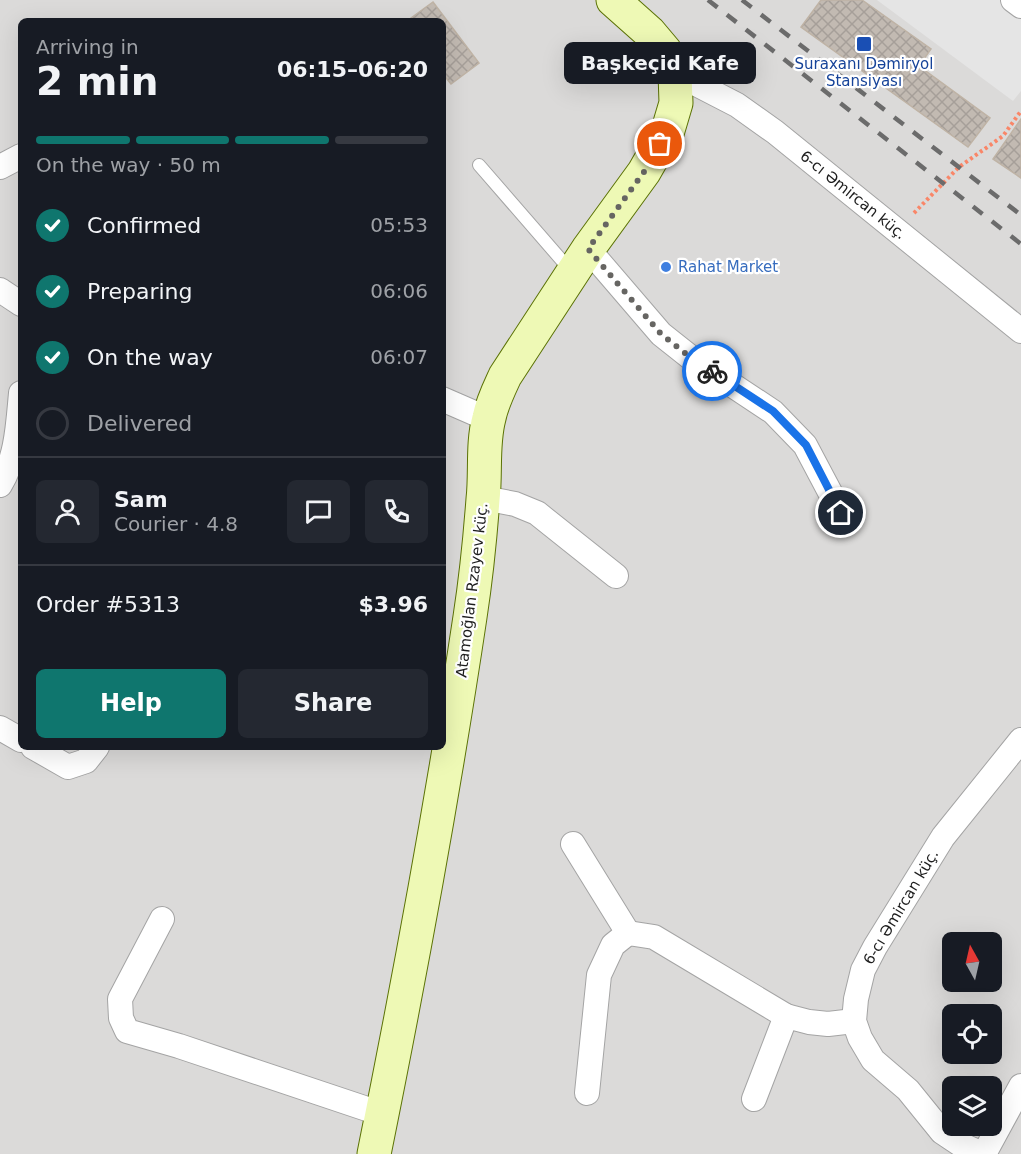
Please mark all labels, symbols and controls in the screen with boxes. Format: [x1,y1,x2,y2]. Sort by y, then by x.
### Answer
text: Arriving in [36,35,139,59]
marker: Suraxanı Dəmiryol Stansiyası [855,35,873,53]
callout: Başkeçid Kafe [564,42,756,84]
text: Başkeçid Kafe [581,51,739,75]
place label: Suraxanı Dəmiryol Stansiyası [795,55,933,90]
text: 06:15–06:20 [277,57,428,82]
text: 2 min [36,59,158,104]
pin [634,118,685,169]
icon: bag [643,127,676,160]
street label: 6-cı Əmircan küç. [796,147,910,243]
text: On the way · 50 m [36,153,221,177]
icon: check [36,209,69,242]
text: Confirmed [87,213,201,238]
text: 05:53 [370,213,428,237]
place label: Rahat Market [678,258,778,276]
marker: Rahat Market [659,260,673,274]
icon: check [36,275,69,308]
text: Preparing [87,279,193,304]
text: 06:06 [370,279,428,303]
icon: check [36,341,69,374]
courier [682,341,742,401]
text: On the way [87,345,213,370]
text: 06:07 [370,345,428,369]
icon: bike [696,355,729,388]
text: Delivered [87,411,192,436]
button: person [36,480,99,543]
button: chat [287,480,350,543]
button: phone [365,480,428,543]
text: Sam [114,487,168,512]
pin [815,487,866,538]
icon: home [824,496,857,529]
street label: Atamoğlan Rzayev küç. [452,502,492,678]
text: Courier · 4.8 [114,512,238,536]
text: Order #5313 [36,592,180,617]
text: $3.96 [358,592,428,617]
button: Help [36,669,226,738]
button: Share [238,669,428,738]
street label: 6-cı Əmircan küç. [860,846,942,968]
north arrow [942,932,1002,992]
map controls [942,932,1002,1136]
button: locate [942,1004,1002,1064]
button: layers [942,1076,1002,1136]

